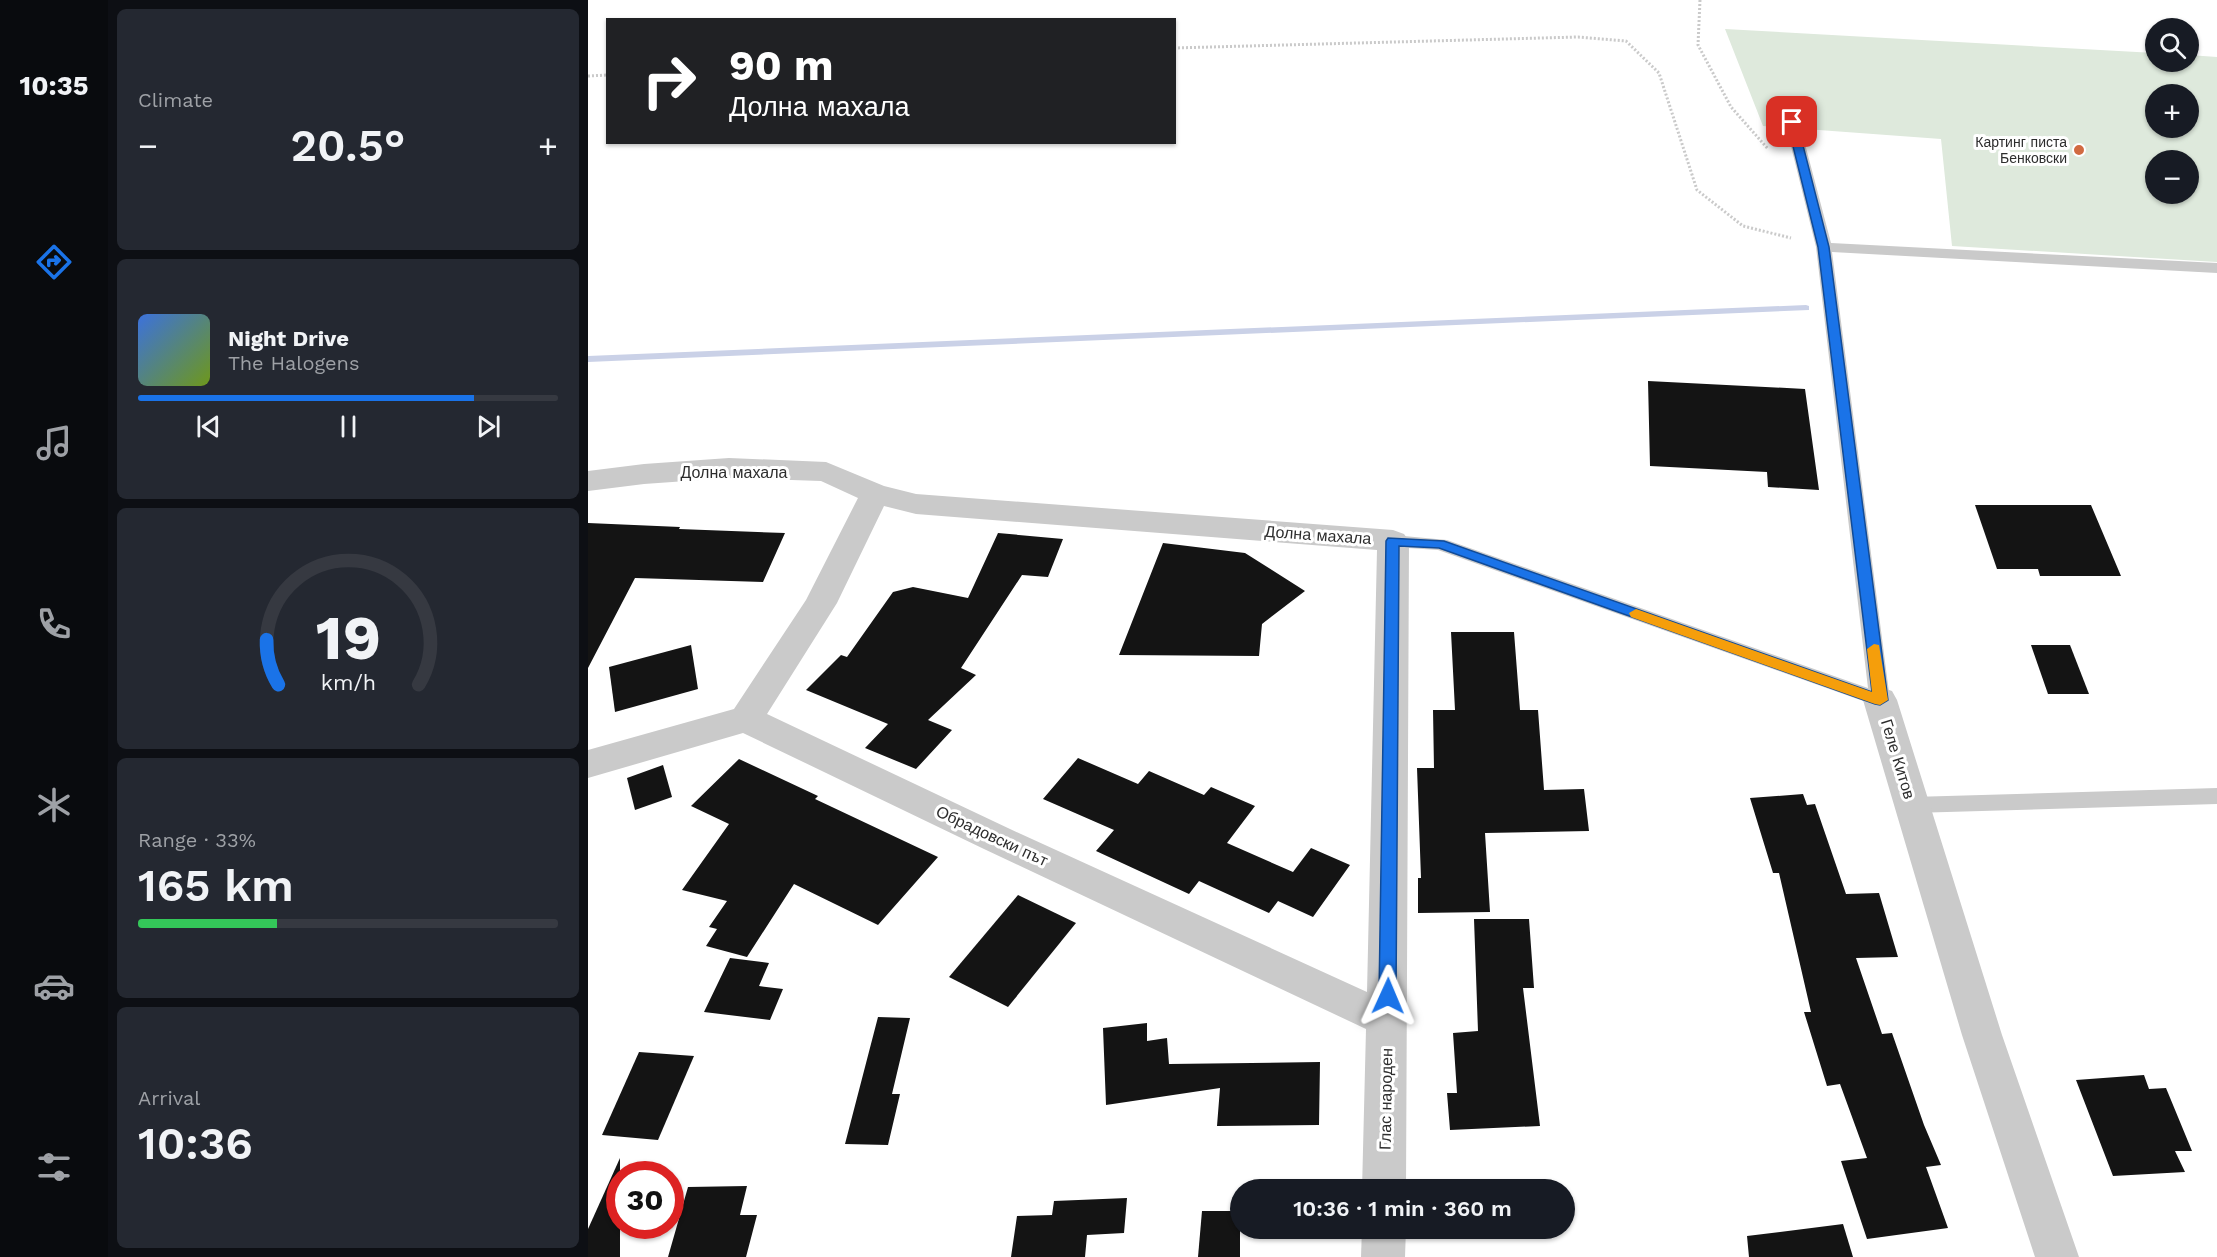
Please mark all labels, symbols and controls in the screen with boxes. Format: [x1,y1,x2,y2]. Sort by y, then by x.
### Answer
map controls [2145,18,2199,204]
button: search [2145,18,2199,72]
text: 90 m [729,41,833,90]
icon: right [630,42,708,120]
text: 10:35 [20,70,88,102]
button: + [2145,84,2199,138]
text: Climate [138,88,213,112]
text: Долна махала [729,91,909,123]
pin [1766,96,1817,147]
icon: arrive [1775,105,1808,138]
text: 20.5° [290,119,406,172]
text: − [138,126,158,165]
text: + [538,126,558,165]
place label: Картинг писта Бенковски [1975,134,2067,166]
marker: Картинг писта Бенковски [2072,143,2086,157]
button: − [2145,150,2199,204]
icon: directions [33,241,75,283]
text: Night Drive [228,326,349,351]
text: The Halogens [228,351,360,375]
icon: previous [192,410,225,443]
icon: pause [332,410,365,443]
icon: next [472,410,505,443]
icon: music [33,422,75,464]
street label: Долна махала [681,463,788,482]
street label: Долна махала [1264,522,1372,548]
text: 19 [315,602,381,675]
icon: phone [33,603,75,645]
text: km/h [320,671,376,696]
street label: Геле Китов [1877,717,1919,801]
icon: climate [33,784,75,826]
street label: Обрадовски път [933,802,1052,871]
text: Range · 33% [138,828,256,852]
text: 165 km [138,859,294,912]
position arrow [1356,964,1420,1028]
icon: car [33,965,75,1007]
street label: Глас народен [1376,1048,1396,1150]
text: Arrival [138,1086,200,1110]
text: 10:36 [138,1117,253,1170]
icon: filters [33,1146,75,1188]
speed limit sign: 30 [606,1161,684,1239]
text: 10:36 · 1 min · 360 m [1293,1196,1512,1221]

